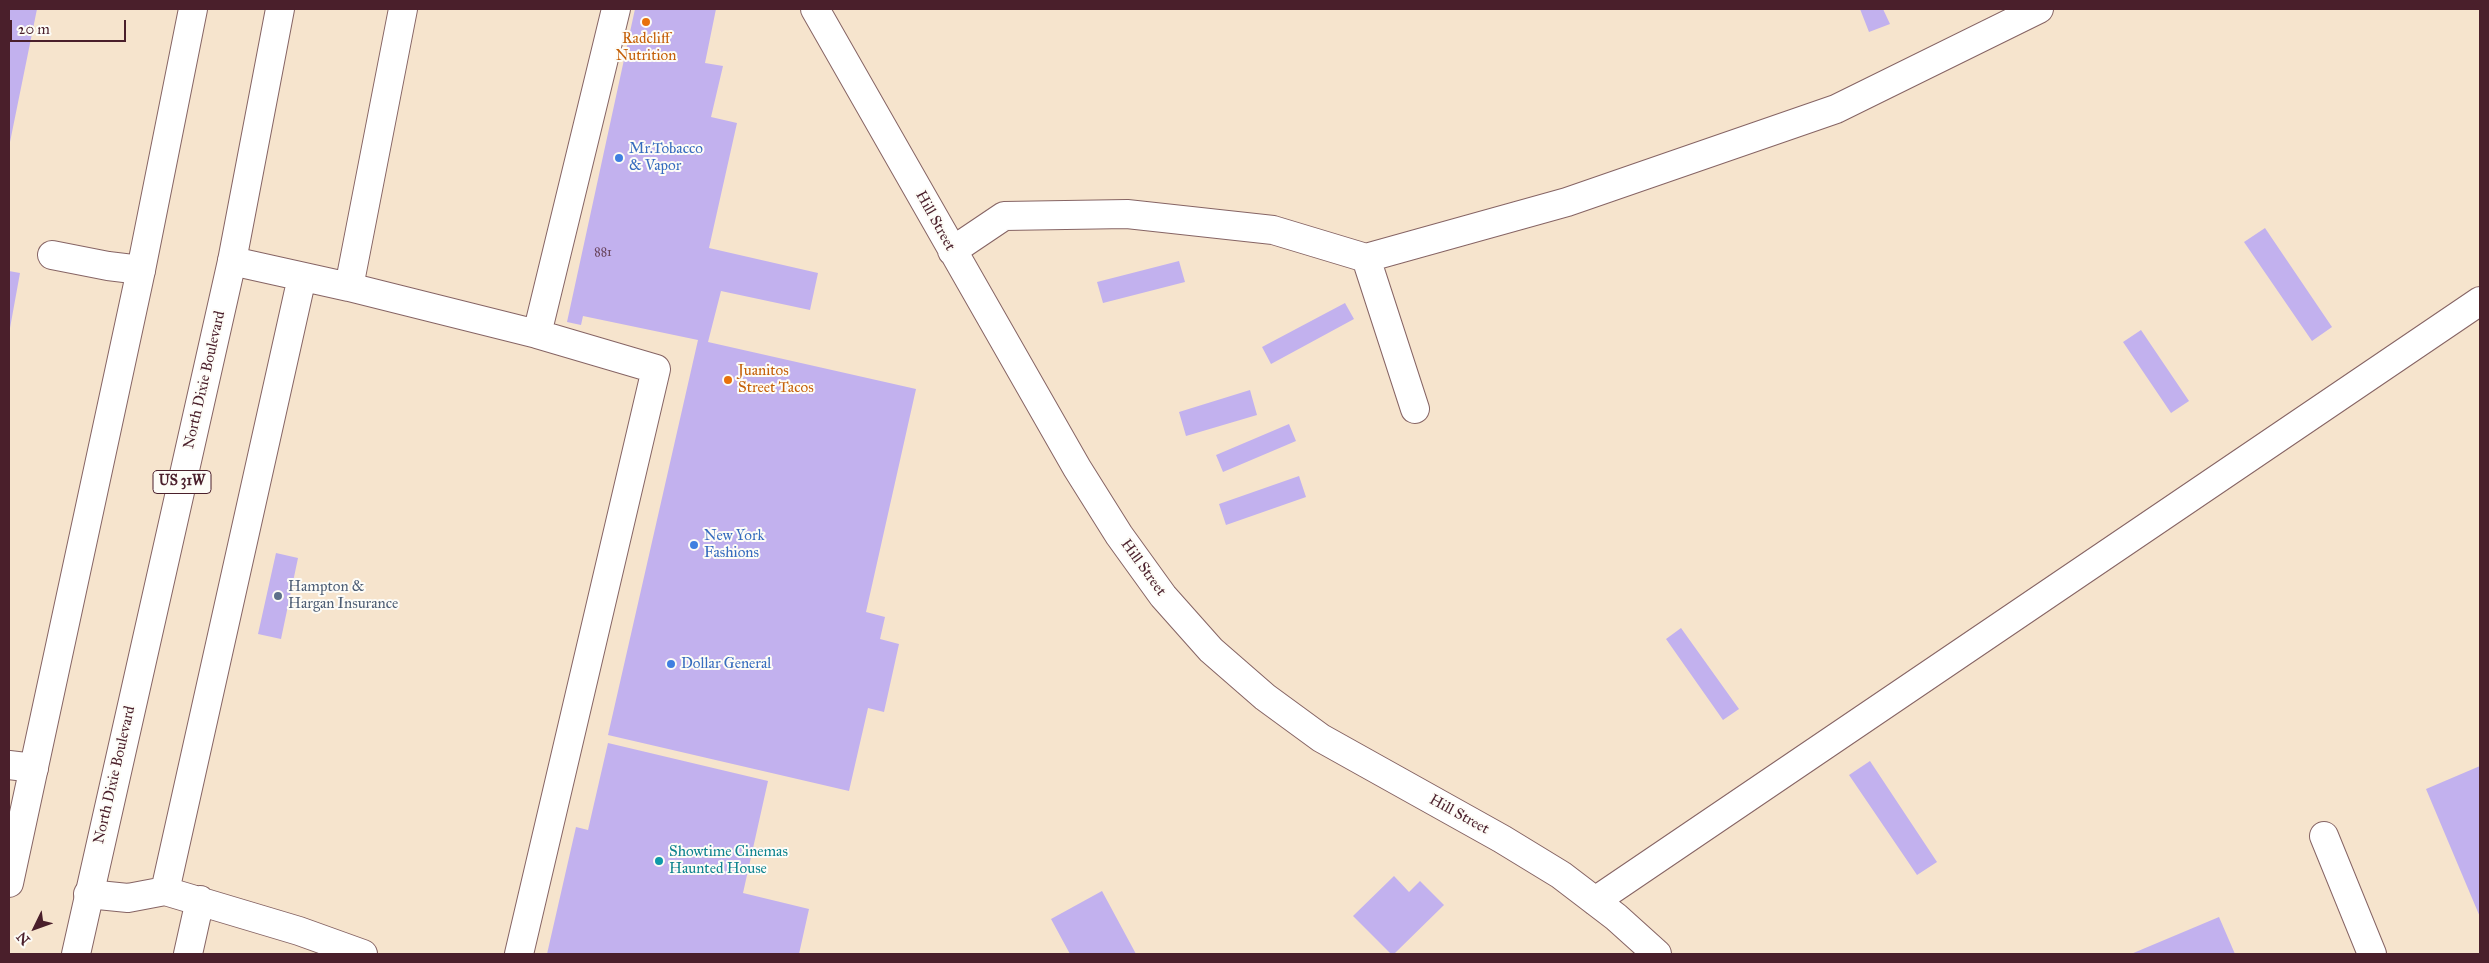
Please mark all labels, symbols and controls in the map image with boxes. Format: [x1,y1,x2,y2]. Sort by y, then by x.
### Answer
scale bar [12,10,129,42]
marker: Radcliff Nutrition [640,16,652,28]
text: 20 m [18,20,50,38]
place label: Radcliff Nutrition [616,30,676,65]
place label: Mr.Tobacco & Vapor [629,140,703,175]
marker: Mr.Tobacco & Vapor [613,152,625,164]
street label: Hill Street [911,188,959,254]
house number: 881 [594,246,612,260]
street label: North Dixie Boulevard [180,309,230,451]
place label: Juanitos Street Tacos [738,362,814,397]
marker: Juanitos Street Tacos [722,374,734,386]
road number: US 31W [153,471,211,494]
place label: New York Fashions [704,527,764,562]
street label: Hill Street [1116,536,1170,600]
marker: New York Fashions [688,539,700,551]
place label: Hampton & Hargan Insurance [288,578,398,613]
marker: Hampton & Hargan Insurance [272,590,284,602]
place label: Dollar General [681,655,771,673]
marker: Dollar General [665,658,677,670]
street label: North Dixie Boulevard [90,704,140,846]
street label: Hill Street [1426,791,1492,839]
place label: Showtime Cinemas Haunted House [669,843,788,878]
marker: Showtime Cinemas Haunted House [653,855,665,867]
north arrow [10,903,60,953]
text: N [13,928,34,948]

